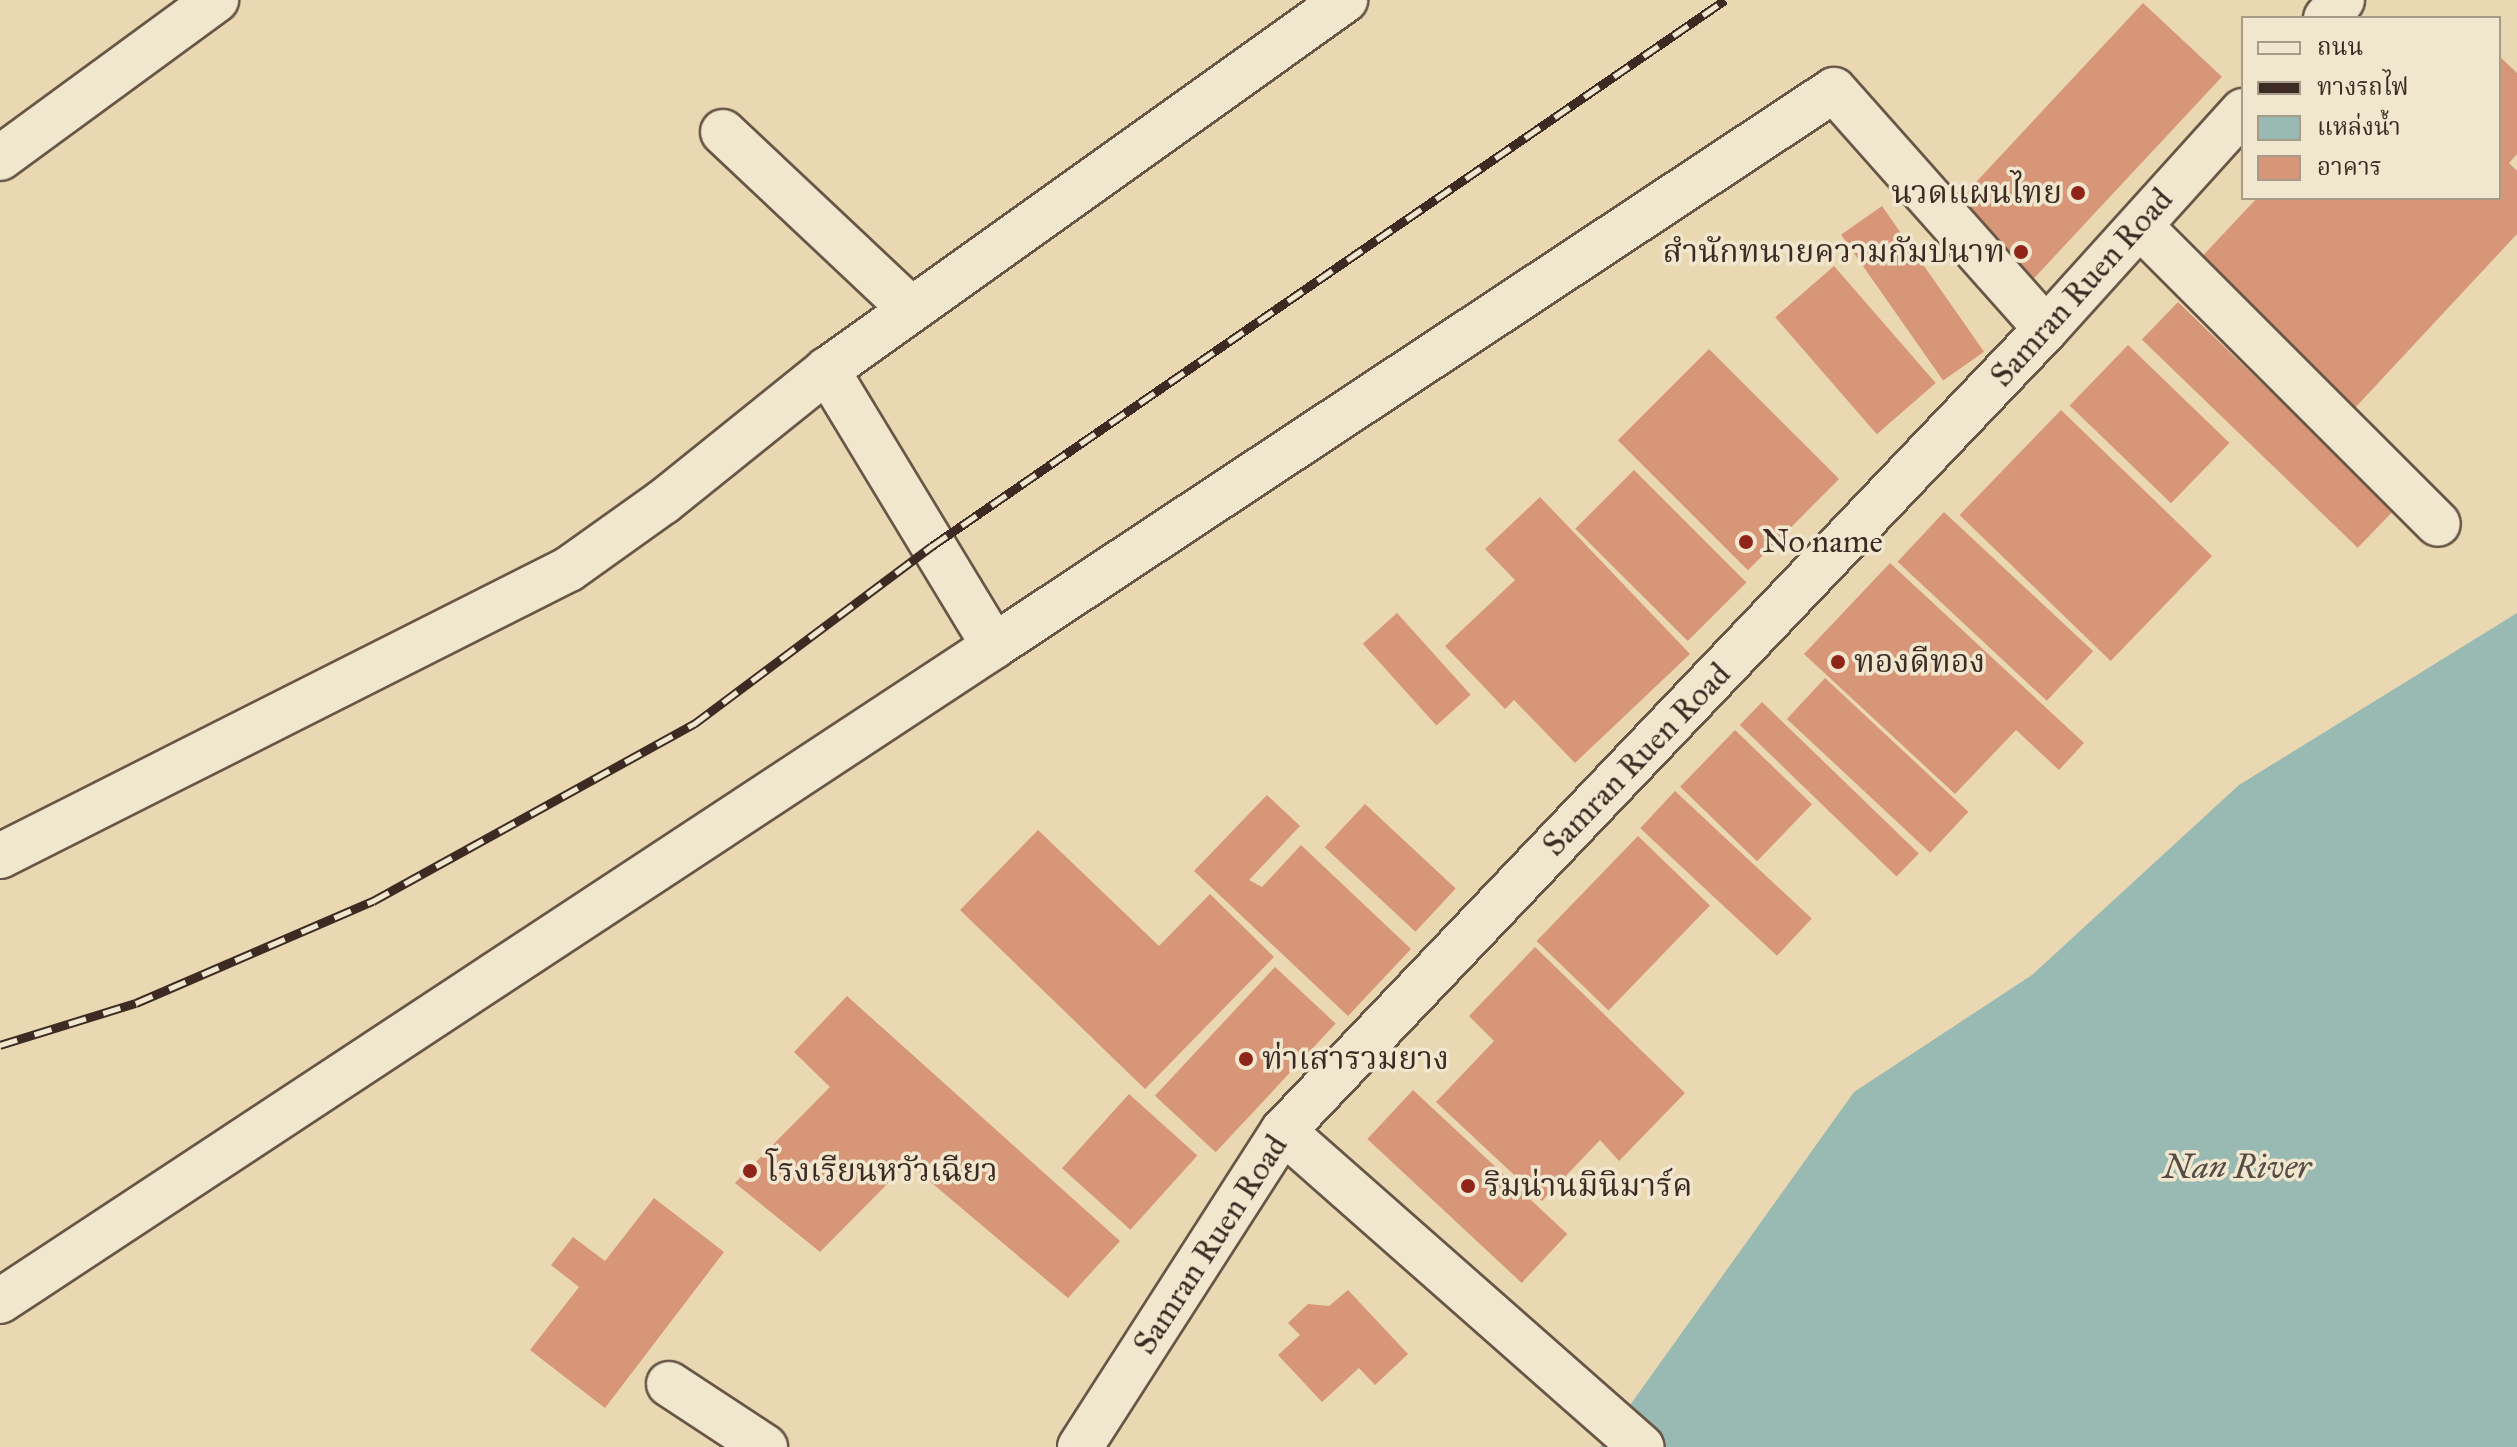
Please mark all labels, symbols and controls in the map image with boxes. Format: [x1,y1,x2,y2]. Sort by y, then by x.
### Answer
legend [2241,16,2501,200]
text: ถนน [2317,32,2363,62]
text: ทางรถไฟ [2317,72,2409,102]
text: แหล่งน้ำ [2317,112,2401,142]
text: อาคาร [2317,152,2382,182]
place label: นวดแผนไทย [1891,174,2062,212]
street label: Samran Ruen Road [1983,181,2181,395]
marker: นวดแผนไทย [2069,184,2087,202]
place label: สำนักทนายความกัมปนาท [1663,233,2005,271]
marker: สำนักทนายความกัมปนาท [2012,243,2030,261]
place label: No name [1762,523,1883,561]
marker: No name [1737,533,1755,551]
place label: ทองดีทอง [1854,643,1985,681]
marker: ทองดีทอง [1829,653,1847,671]
street label: Samran Ruen Road [1535,655,1739,865]
place label: ท่าเสารวมยาง [1262,1040,1449,1078]
marker: ท่าเสารวมยาง [1237,1050,1255,1068]
street label: Samran Ruen Road [1126,1128,1296,1362]
water label: Nan River [2163,1147,2311,1187]
place label: โรงเรียนหวัวเฉียว [766,1152,998,1190]
marker: โรงเรียนหวัวเฉียว [741,1162,759,1180]
place label: ริมน่านมินิมาร์ค [1484,1167,1692,1205]
marker: ริมน่านมินิมาร์ค [1459,1177,1477,1195]

